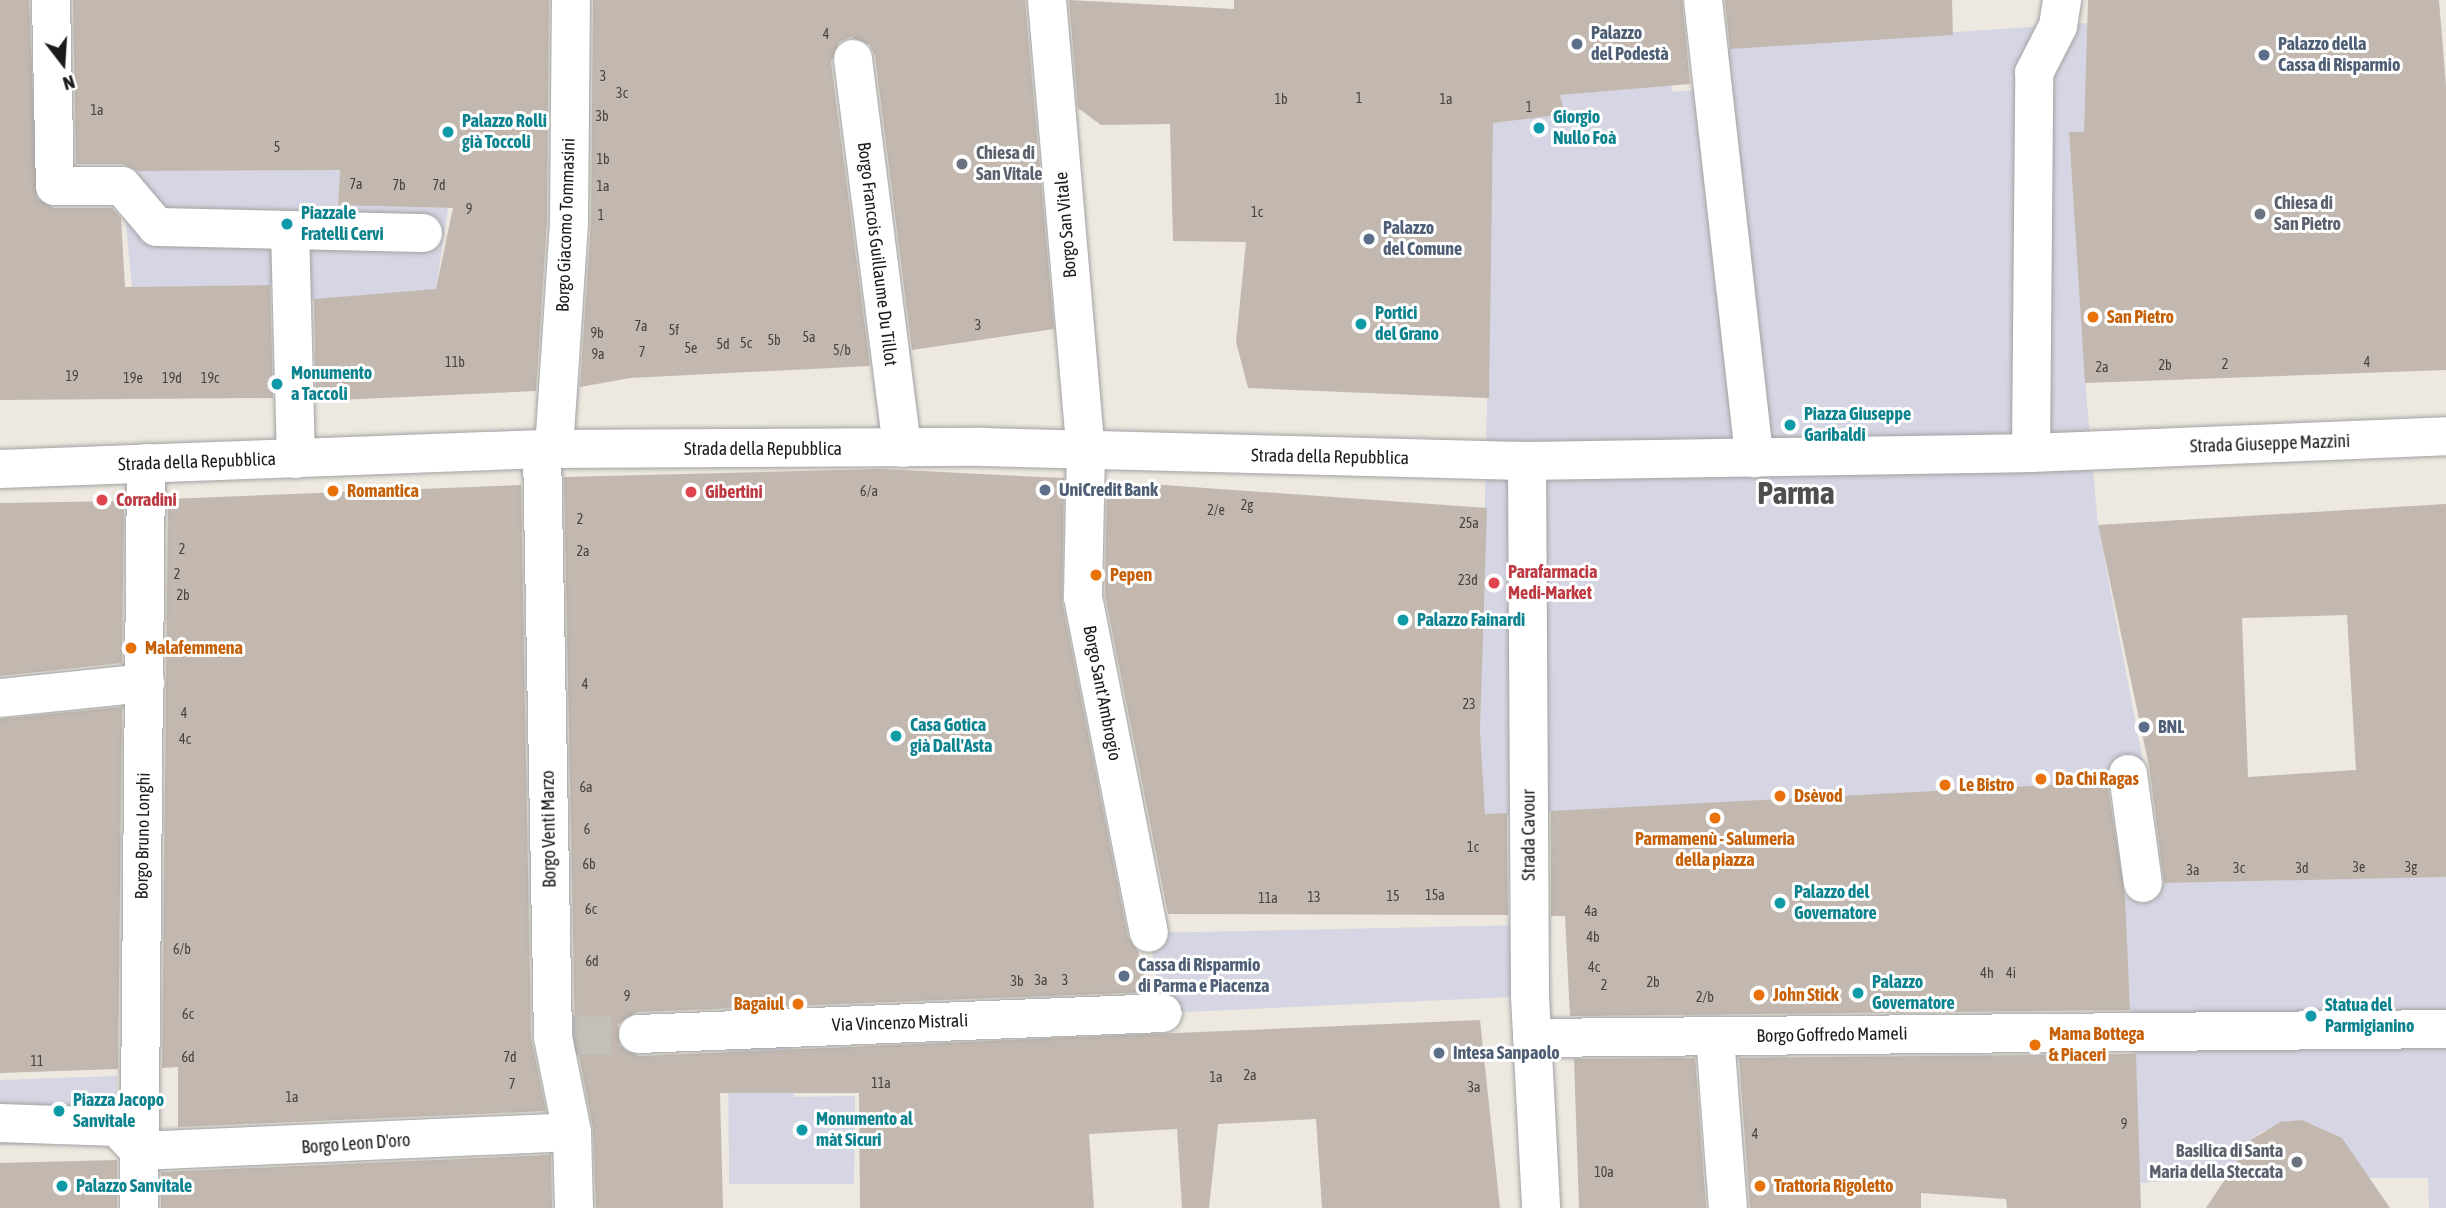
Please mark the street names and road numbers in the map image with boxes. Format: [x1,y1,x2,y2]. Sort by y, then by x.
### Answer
street label: Borgo Giacomo Tommasini [552,138,580,312]
street label: Borgo Francois Guillaume Du Tillot [853,141,901,367]
street label: Borgo San Vitale [1051,171,1081,279]
street label: Strada Giuseppe Mazzini [2189,430,2351,458]
street label: Strada della Repubblica [684,438,842,460]
street label: Strada della Repubblica [1251,445,1409,469]
street label: Strada della Repubblica [118,448,276,476]
street label: Borgo Sant'Ambrogio [1078,624,1126,762]
street label: Borgo Venti Marzo [537,770,561,888]
street label: Borgo Bruno Longhi [131,772,155,900]
street label: Strada Cavour [1518,789,1540,881]
street label: Via Vincenzo Mistrali [832,1010,968,1036]
street label: Borgo Goffredo Mameli [1756,1023,1908,1047]
street label: Borgo Leon D'oro [301,1129,411,1159]

